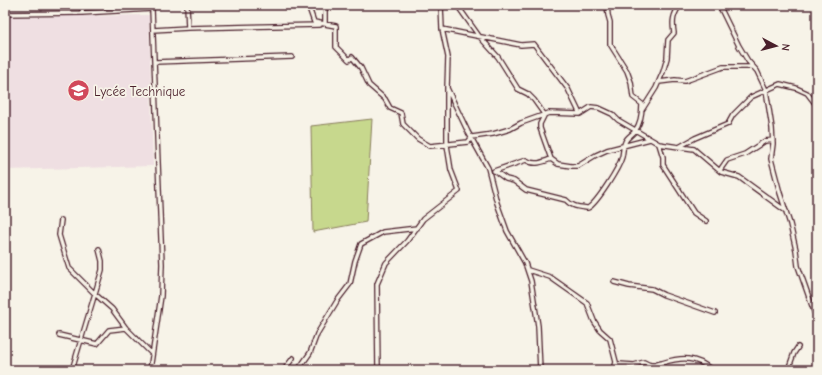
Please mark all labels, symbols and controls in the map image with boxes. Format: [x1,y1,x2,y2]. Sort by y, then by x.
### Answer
north arrow [756,26,796,66]
text: N [779,43,792,52]
school or university icon: Lycée Technique [65,78,91,104]
place label: Lycée Technique [94,84,186,99]

